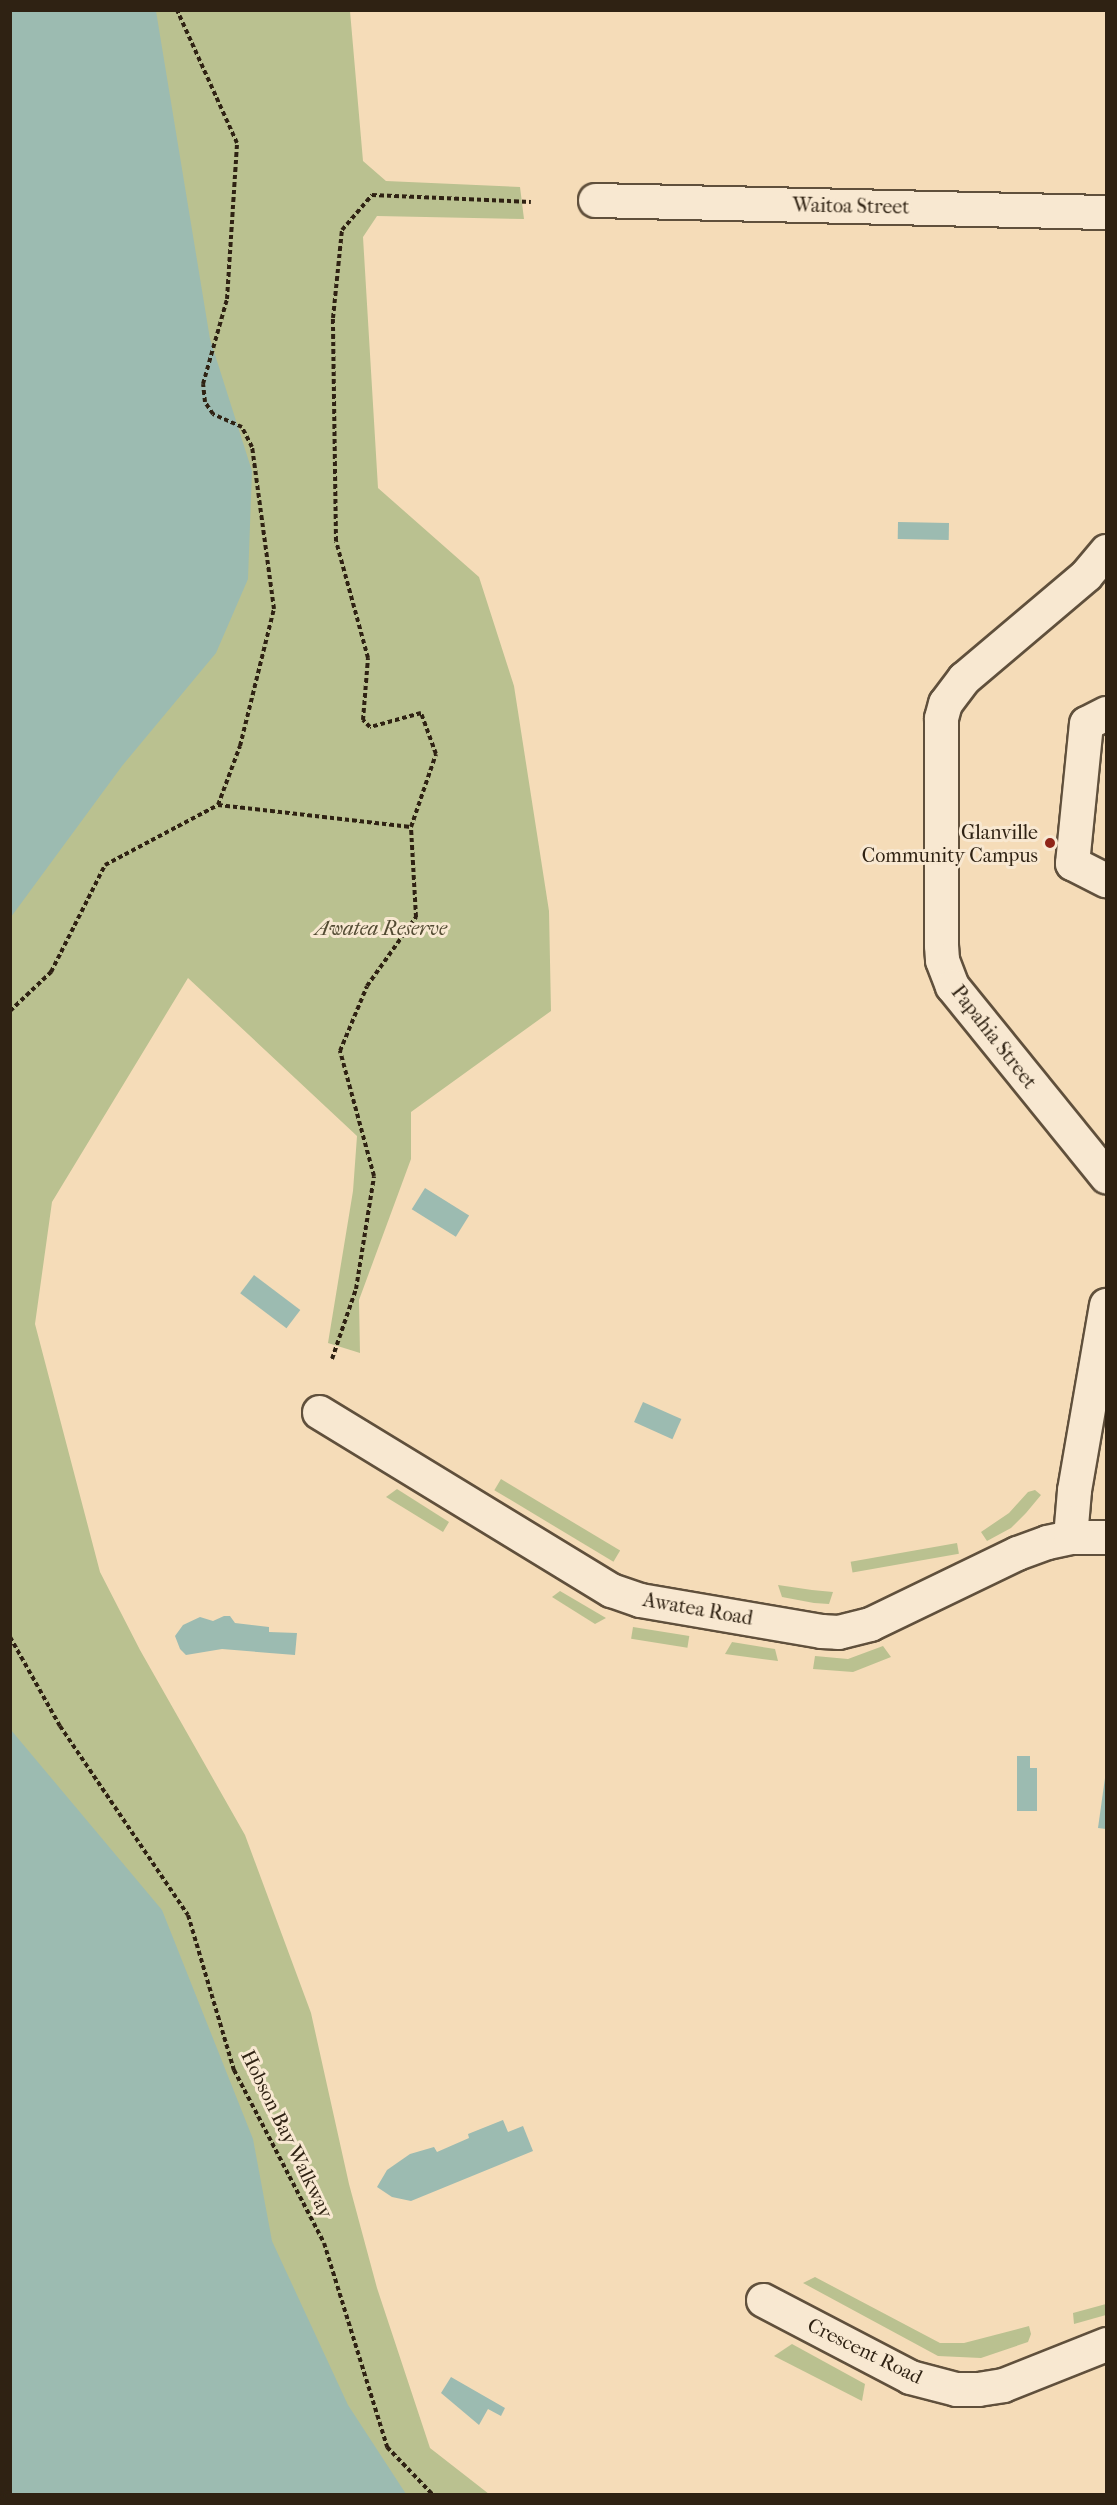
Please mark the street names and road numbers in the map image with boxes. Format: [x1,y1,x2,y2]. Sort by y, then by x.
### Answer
street label: Waitoa Street [792,193,910,219]
street label: Papahia Street [946,980,1042,1094]
street label: Awatea Road [641,1588,755,1630]
street label: Hobson Bay Walkway [236,2046,338,2222]
street label: Crescent Road [803,2313,927,2389]

